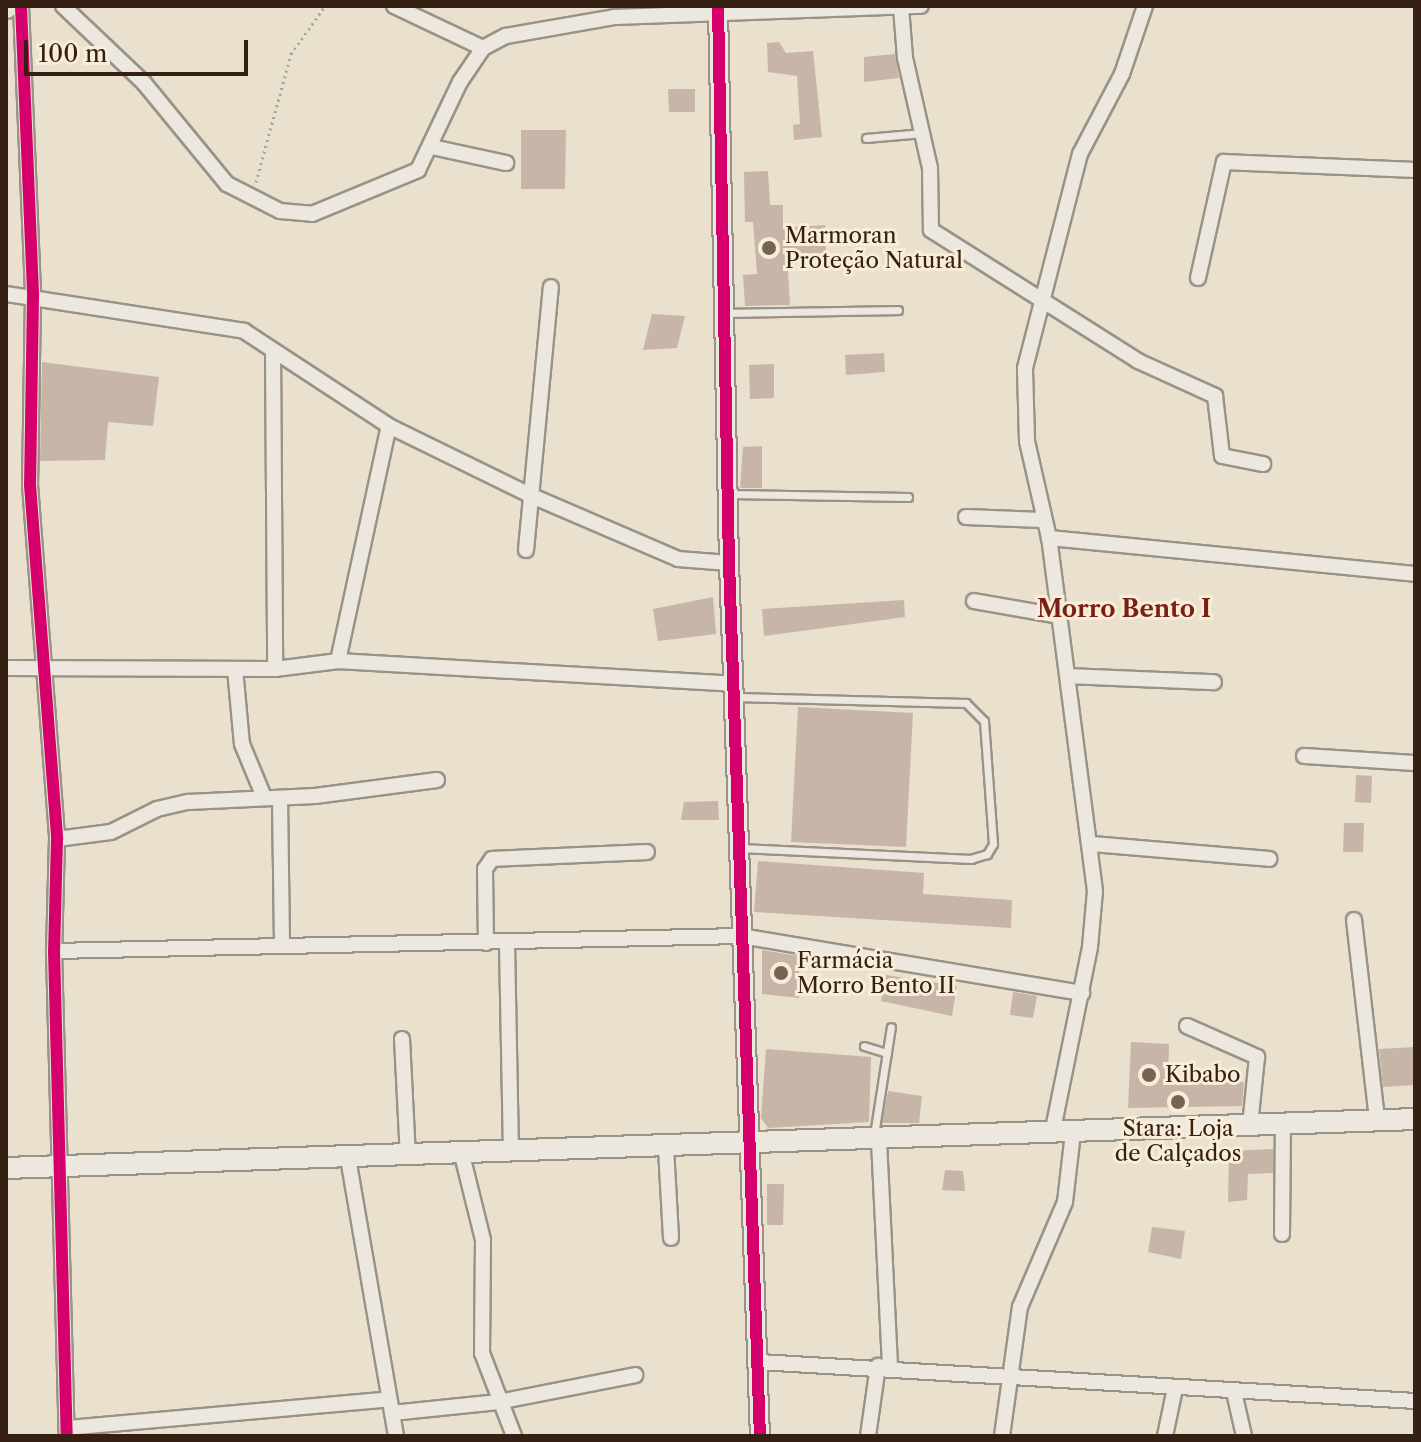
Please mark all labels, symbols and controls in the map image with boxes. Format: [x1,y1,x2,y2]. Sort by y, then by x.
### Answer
scale bar [28,24,252,74]
text: 100 m [38,39,107,68]
place label: Marmoran Proteção Natural [785,222,963,274]
marker: Marmoran Proteção Natural [760,239,778,257]
district label: Morro Bento I [1037,595,1211,623]
place label: Farmácia Morro Bento II [797,947,955,998]
marker: Farmácia Morro Bento II [772,964,790,982]
place label: Kibabo [1165,1062,1240,1088]
marker: Kibabo [1140,1066,1158,1084]
marker: Stara: Loja de Calçados [1169,1093,1187,1111]
place label: Stara: Loja de Calçados [1115,1115,1241,1166]

